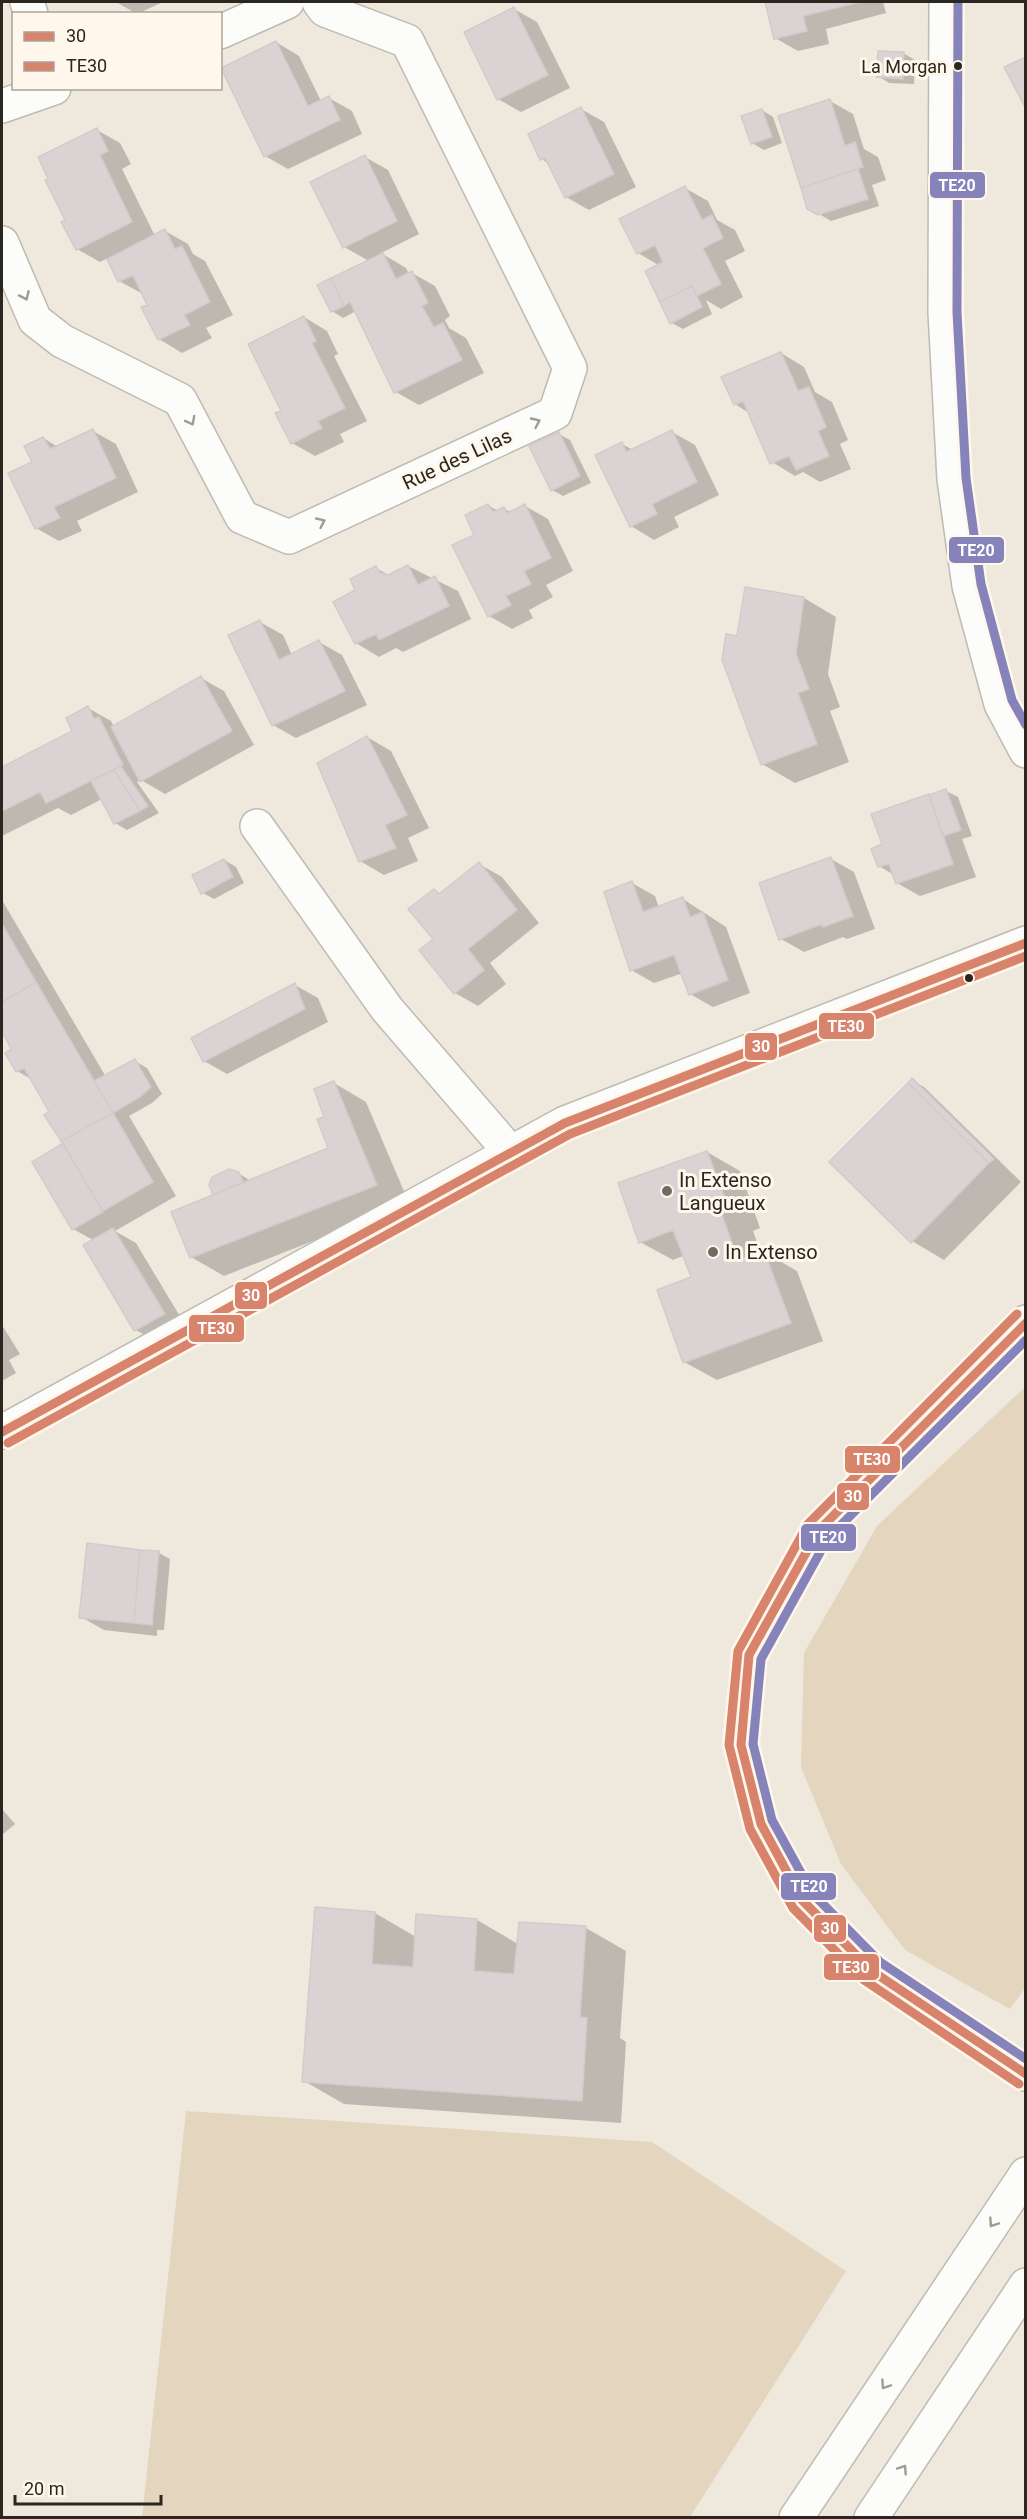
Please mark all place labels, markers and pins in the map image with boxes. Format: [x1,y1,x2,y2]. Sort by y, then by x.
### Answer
place label: La Morgan [861,56,947,77]
marker: La Morgan [952,60,964,72]
unlabelled marker [963,972,975,984]
place label: In Extenso Langueux [679,1168,772,1215]
marker: In Extenso Langueux [660,1184,674,1198]
place label: In Extenso [725,1240,818,1264]
marker: In Extenso [706,1245,720,1259]

